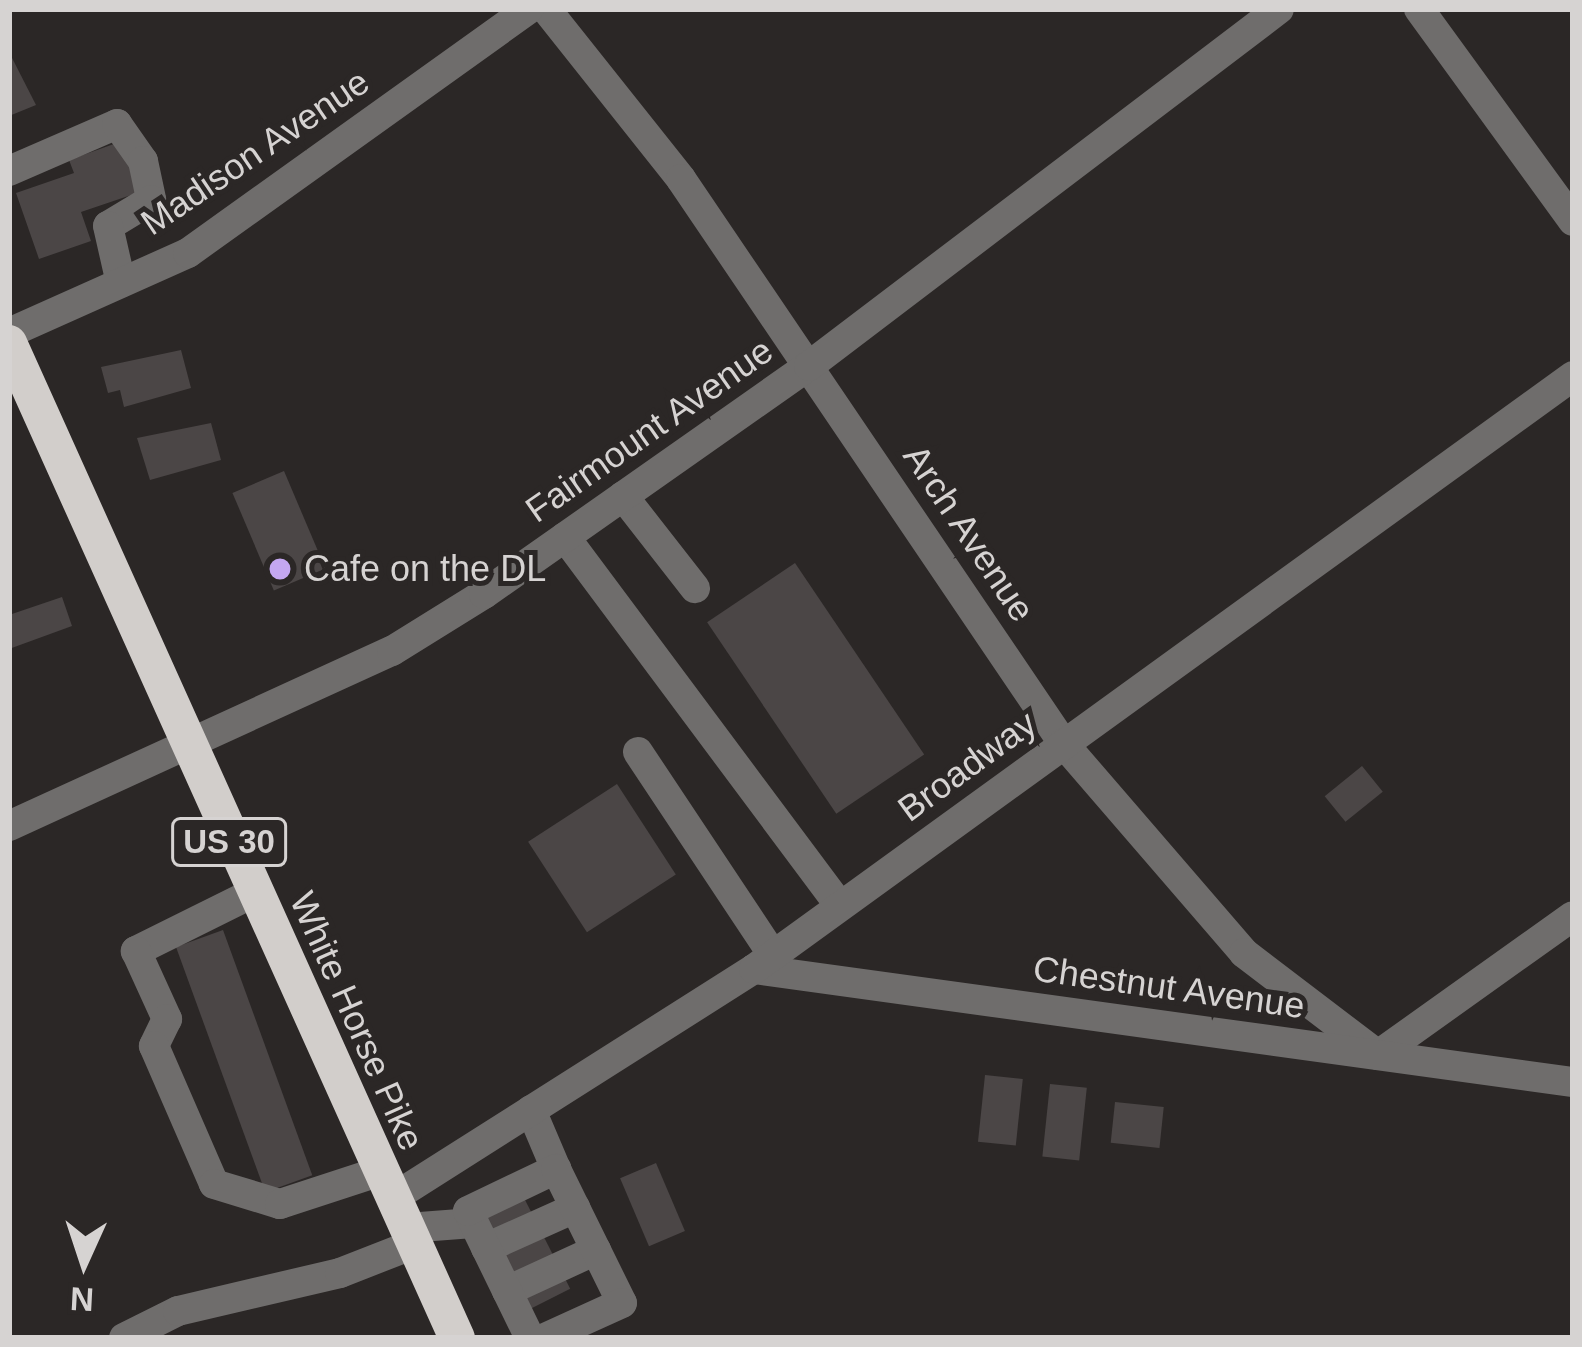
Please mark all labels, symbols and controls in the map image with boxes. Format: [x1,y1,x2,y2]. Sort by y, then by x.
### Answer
street label: Madison Avenue [132,59,378,245]
street label: Fairmount Avenue [516,328,782,532]
street label: Arch Avenue [894,436,1044,630]
place label: Cafe on the DL [304,547,546,591]
marker: Cafe on the DL [267,556,293,582]
street label: Broadway [890,701,1044,831]
road number: US 30 [169,815,289,869]
street label: White Horse Pike [281,885,433,1157]
street label: Chestnut Avenue [1030,946,1308,1028]
north arrow [24,1203,144,1323]
text: N [69,1280,95,1319]

